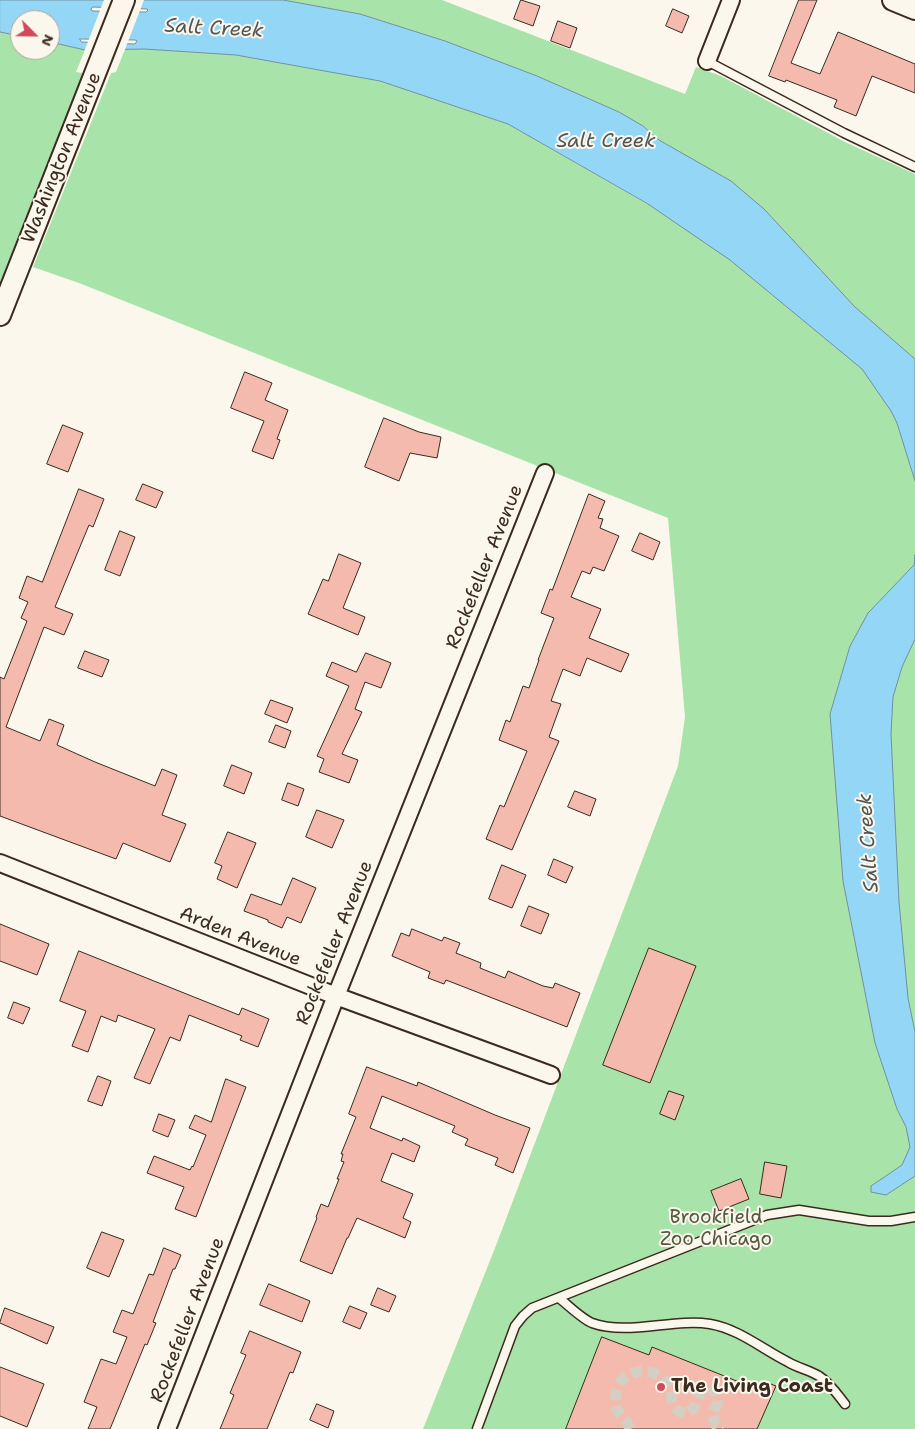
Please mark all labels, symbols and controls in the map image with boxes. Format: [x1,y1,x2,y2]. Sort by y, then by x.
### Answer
north arrow [10,10,60,60]
water label: Salt Creek [164,14,264,44]
text: N [37,32,58,49]
street label: Washington Avenue [17,69,107,247]
water label: Salt Creek [556,130,656,154]
street label: Rockefeller Avenue [442,482,528,652]
water label: Salt Creek [854,793,884,893]
street label: Rockefeller Avenue [292,858,378,1028]
street label: Arden Avenue [176,902,304,972]
park label: Brookfield Zoo Chicago [660,1207,772,1251]
street label: Rockefeller Avenue [146,1234,230,1406]
place label: The Living Coast [671,1376,833,1398]
marker: The Living Coast [655,1381,667,1393]

